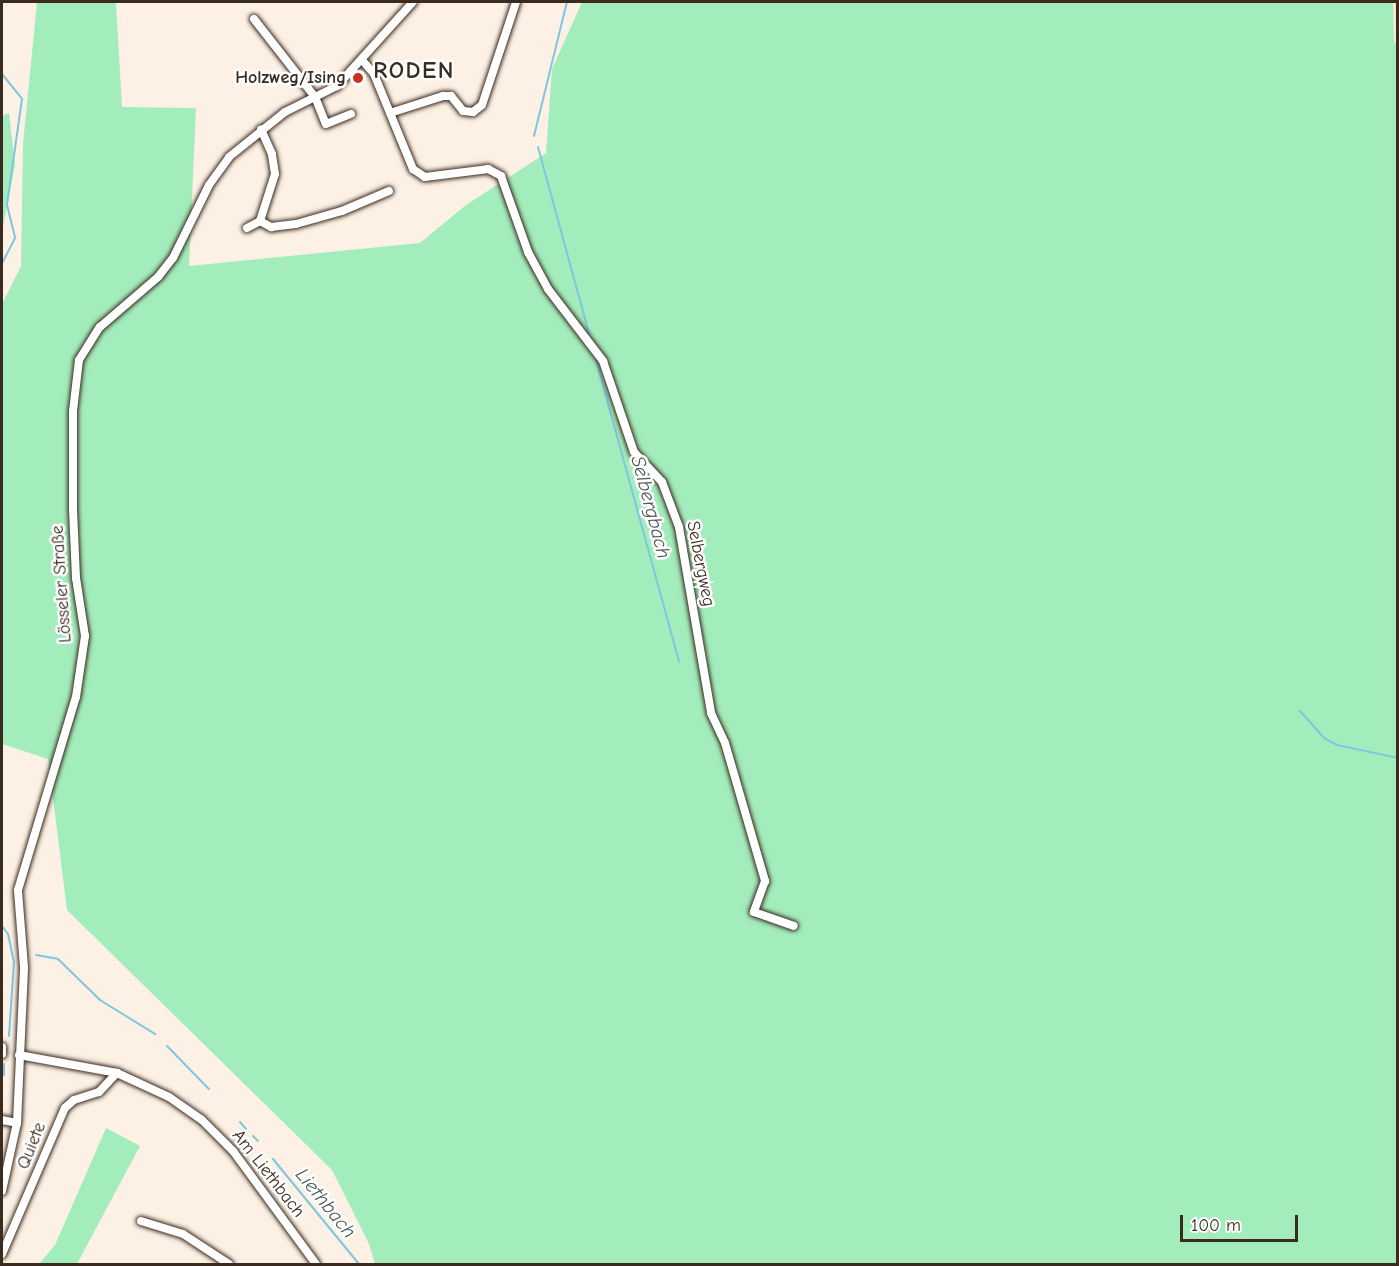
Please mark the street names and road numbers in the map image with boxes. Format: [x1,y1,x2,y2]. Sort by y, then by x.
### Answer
street label: Selbergweg [681,519,719,609]
street label: Lösseler Straße [47,524,77,644]
street label: Quiete [13,1119,51,1173]
street label: Am Liethbach [227,1126,309,1222]

